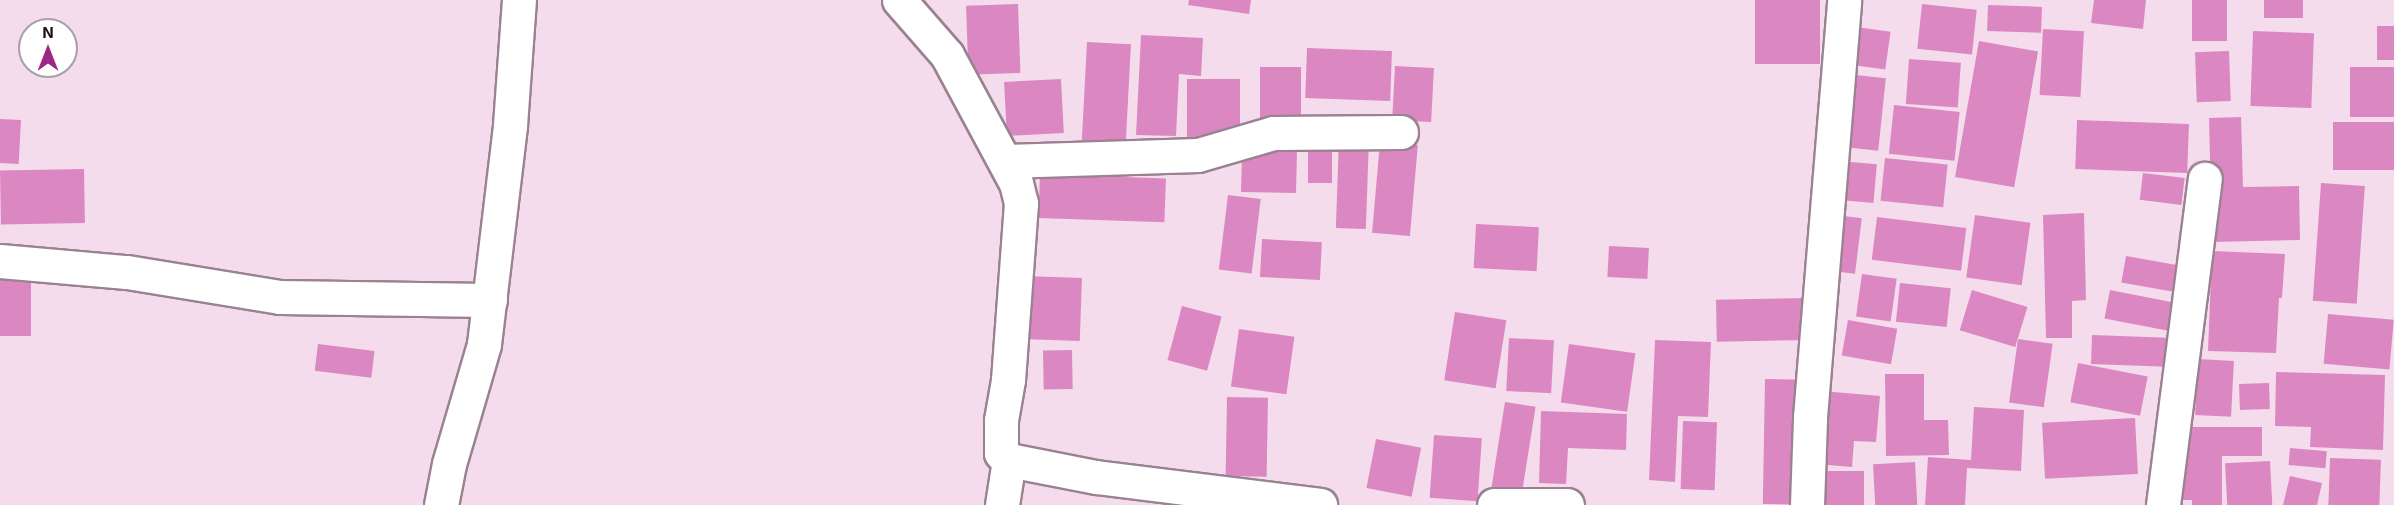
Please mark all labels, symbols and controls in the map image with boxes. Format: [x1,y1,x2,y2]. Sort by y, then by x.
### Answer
north arrow [18,18,78,78]
text: N [42,22,54,41]

